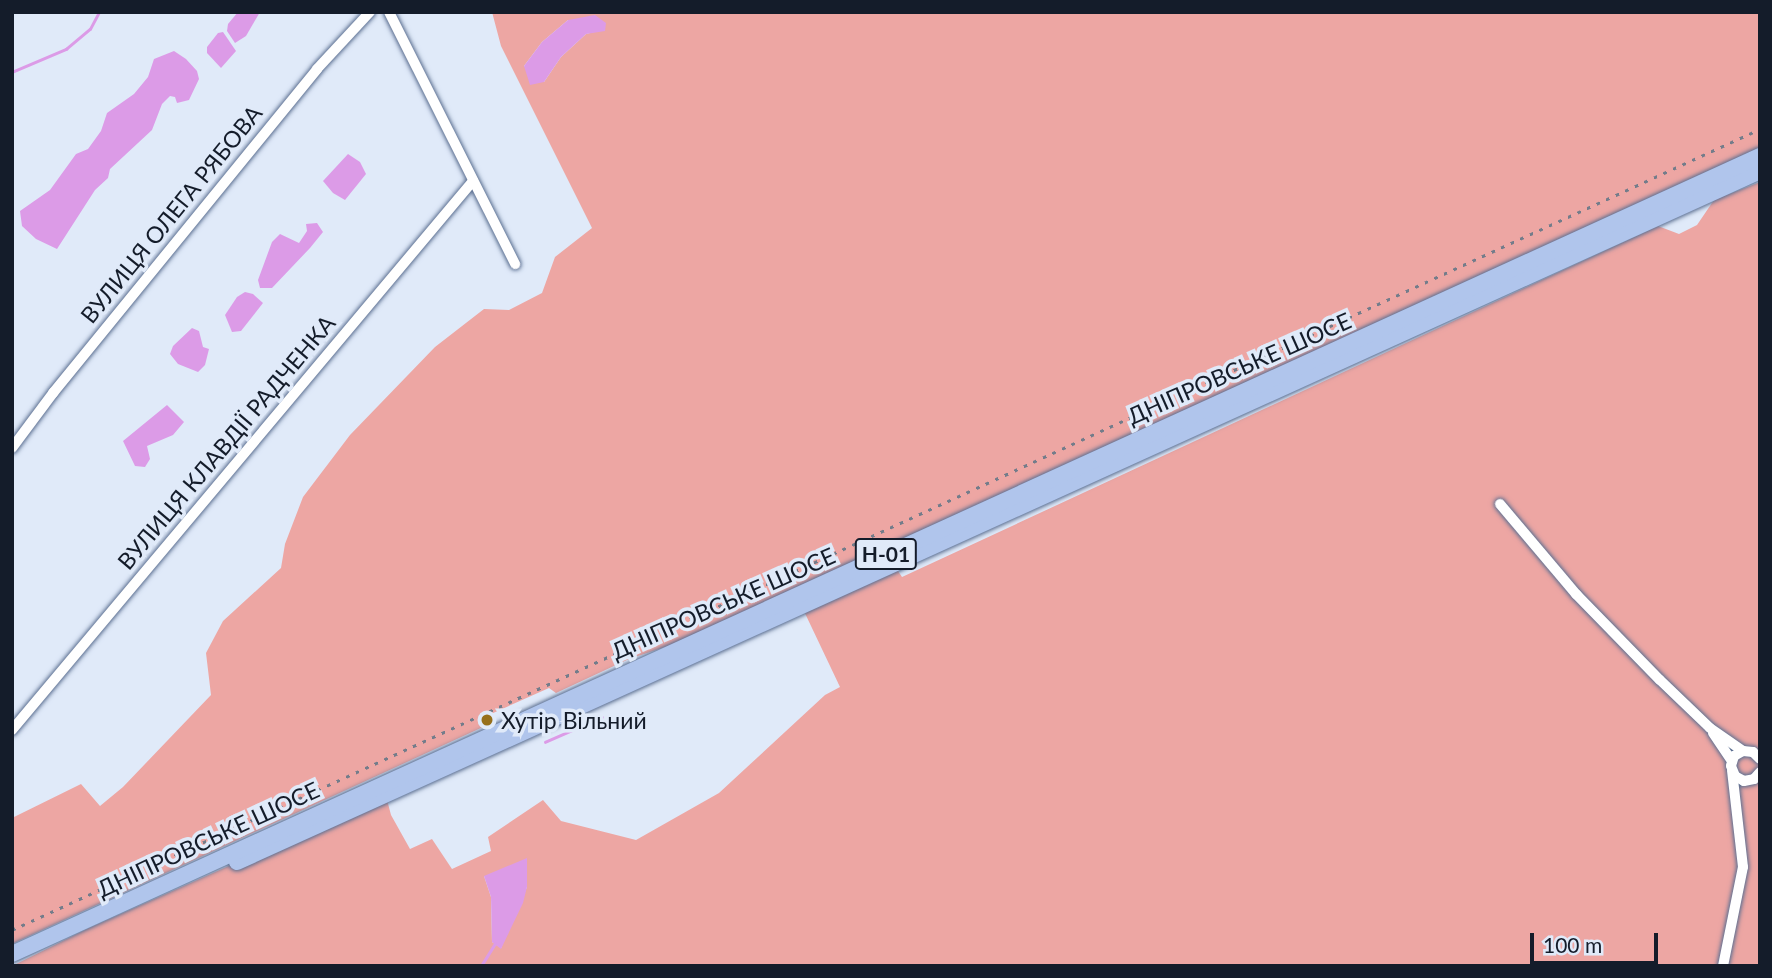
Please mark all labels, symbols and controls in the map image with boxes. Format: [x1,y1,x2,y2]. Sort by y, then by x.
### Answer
street label: ВУЛИЦЯ ОЛЕГА РЯБОВА [75,99,267,329]
street label: ДНІПРОВСЬКЕ ШОСЕ [1123,306,1355,430]
street label: ВУЛИЦЯ КЛАВДІЇ РАДЧЕНКА [112,309,340,575]
road number: Н-01 [854,536,917,572]
street label: ДНІПРОВСЬКЕ ШОСЕ [607,541,839,665]
place label: Хутір Вільний [501,706,647,734]
marker: Хутір Вільний [479,712,495,728]
street label: ДНІПРОВСЬКЕ ШОСЕ [93,775,323,903]
scale bar [1534,918,1662,962]
text: 100 m [1543,932,1602,957]

